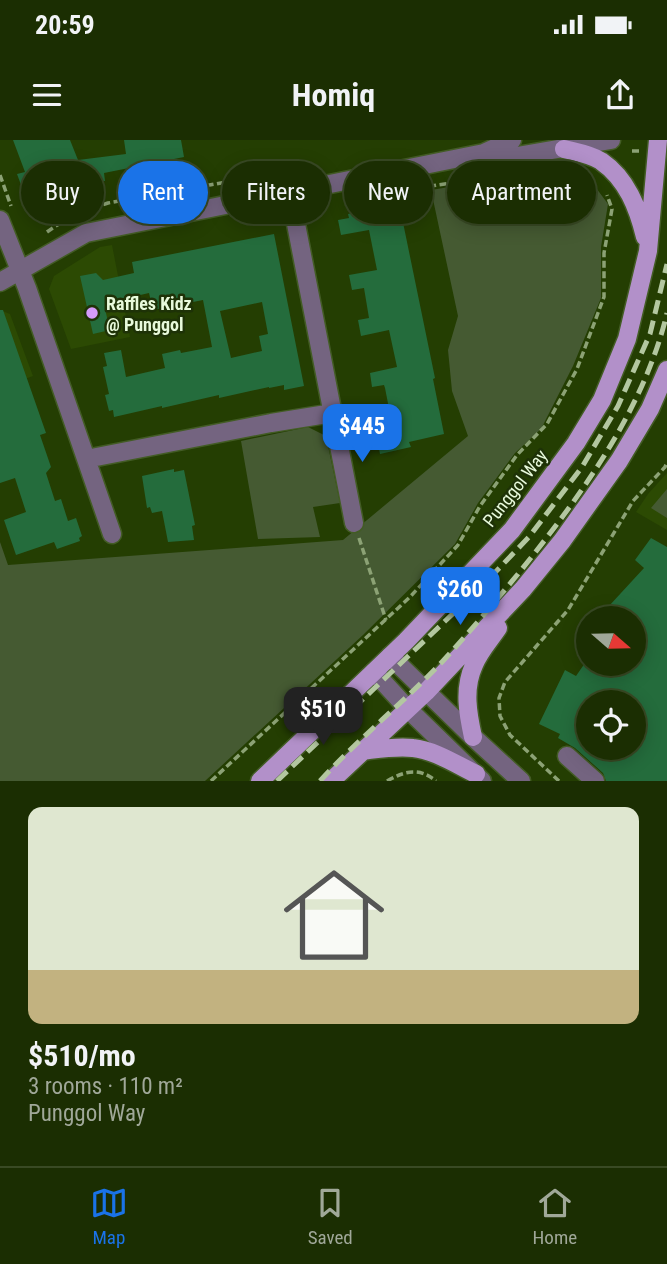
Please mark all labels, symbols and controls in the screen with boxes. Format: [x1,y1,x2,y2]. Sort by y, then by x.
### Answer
text: 20:59 [35,10,95,40]
icon: menu [28,76,66,114]
text: Homiq [292,76,375,114]
icon: share [601,76,639,114]
chip: Buy [21,161,104,224]
chip: Rent [118,161,208,224]
chip: Filters [222,161,330,224]
chip: New [344,161,433,224]
chip: Apartment [447,161,596,224]
place label: Raffles Kidz @ Punggol [106,293,192,335]
marker: Raffles Kidz @ Punggol [84,305,100,321]
pin: $445 [321,404,403,464]
text: $445 [339,413,385,440]
street label: Punggol Way [478,445,552,531]
pin: $260 [419,568,501,627]
text: $260 [437,576,483,603]
north arrow [576,606,646,676]
map controls [576,606,646,760]
pin: $510 [282,688,364,747]
button: locate [576,690,646,760]
text: $510 [300,696,346,723]
icon: home [271,852,397,978]
text: $510/mo [28,1038,136,1073]
text: 3 rooms · 110 m² [28,1073,183,1100]
text: Punggol Way [28,1100,145,1127]
tab: Map [90,1184,128,1249]
tab: Saved [308,1184,353,1249]
tab: Home [533,1184,577,1249]

